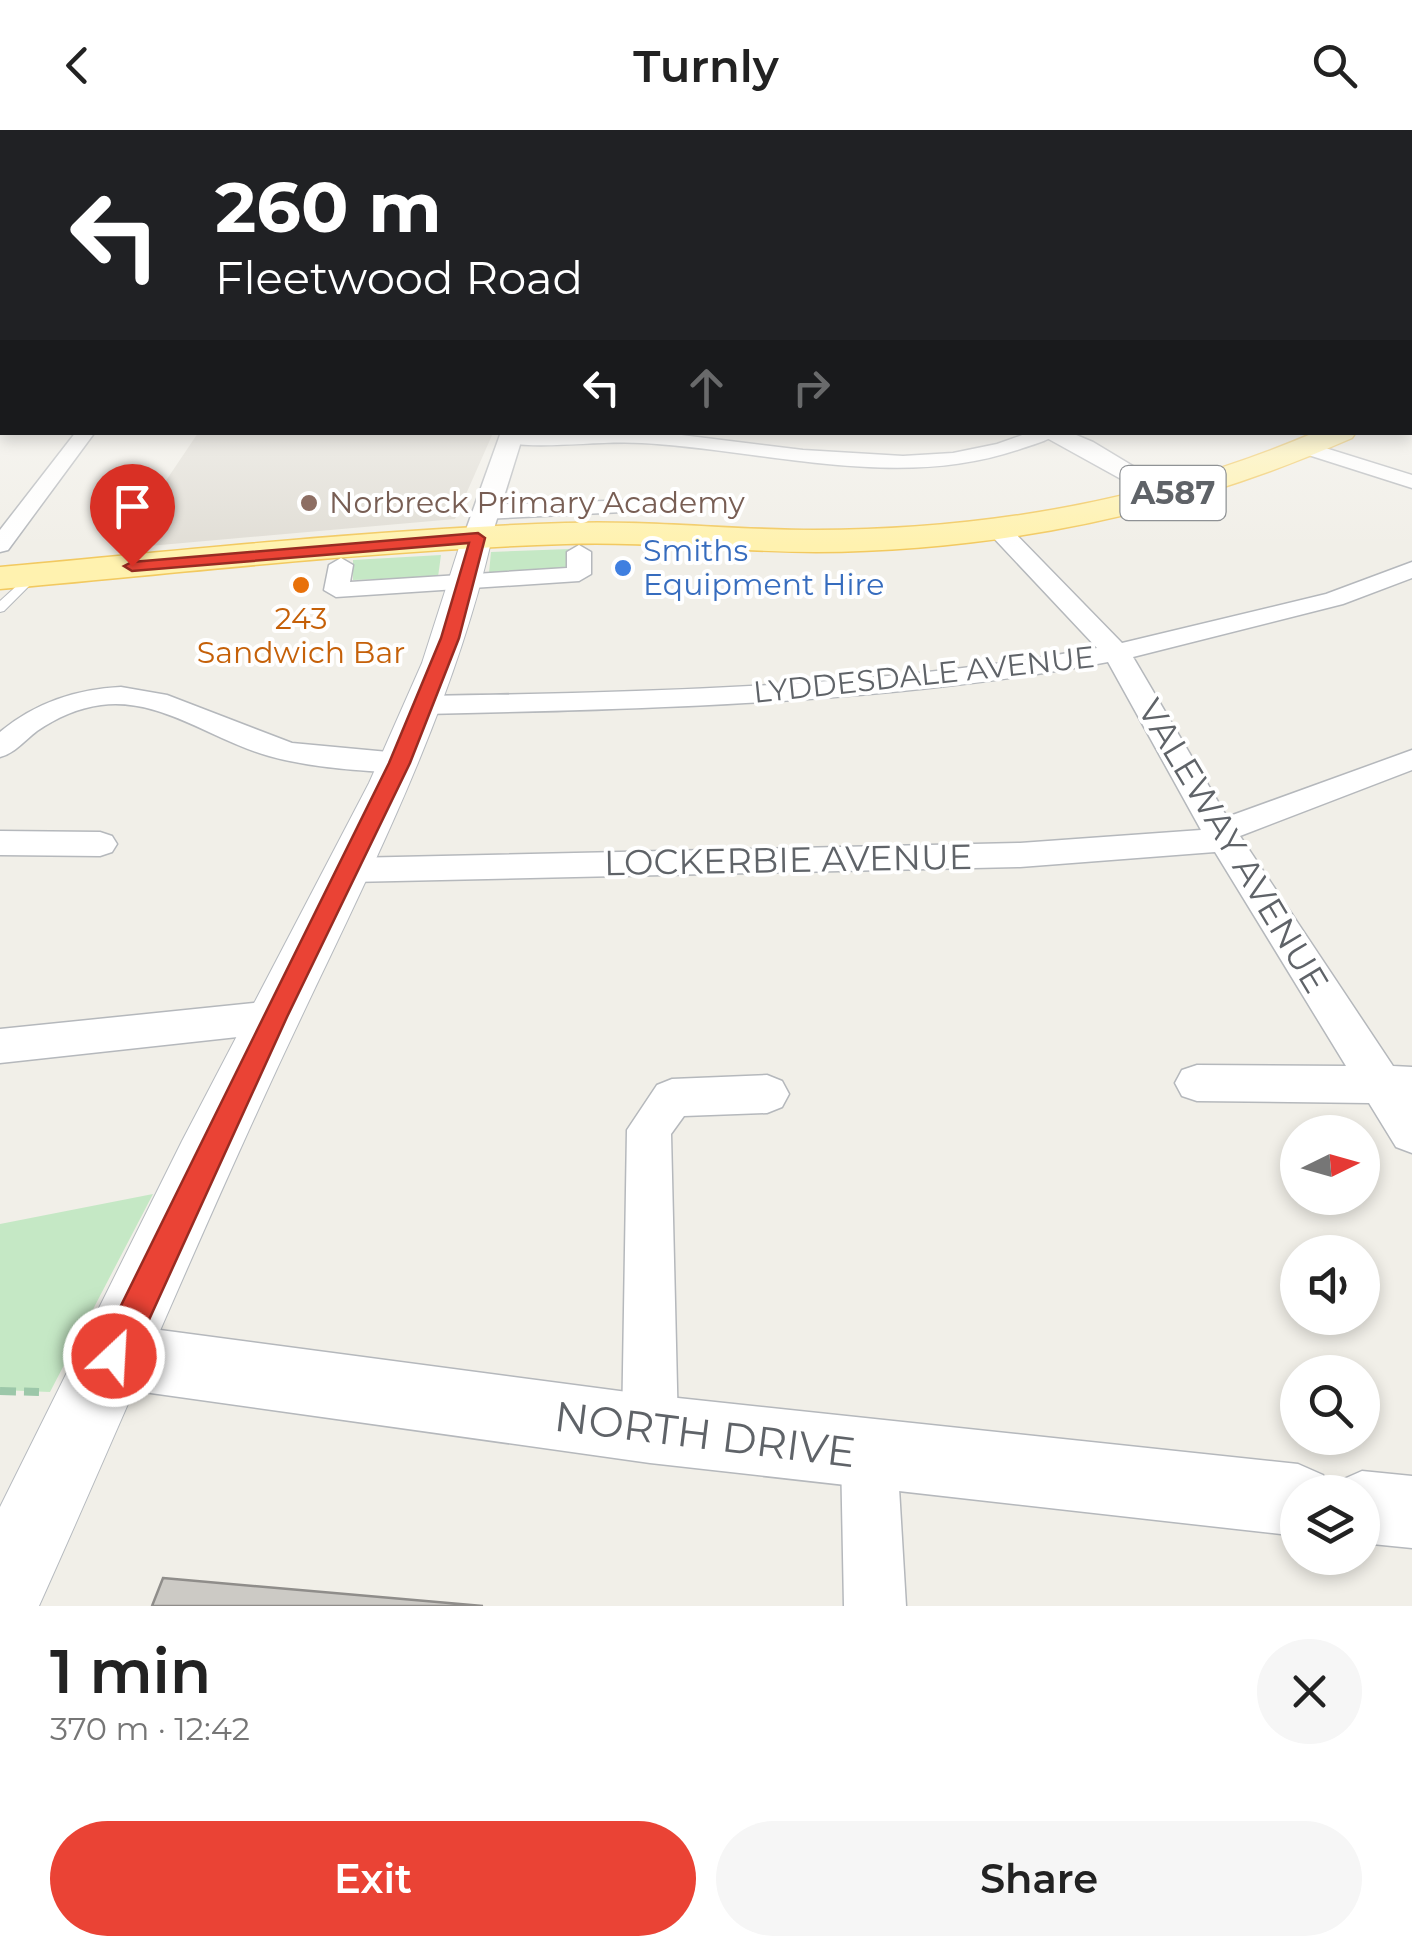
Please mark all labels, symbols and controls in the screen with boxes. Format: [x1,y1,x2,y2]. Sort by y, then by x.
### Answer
icon: back [50,38,105,93]
text: Turnly [633,38,779,93]
icon: search [1307,38,1362,93]
text: 260 m [215,164,442,250]
icon: left [50,170,180,300]
text: Fleetwood Road [215,250,583,305]
icon: left [574,360,629,415]
icon: ahead [679,360,734,415]
icon: right [784,360,839,415]
pin [90,464,175,567]
road number: A587 [1120,466,1226,520]
icon: arrive [105,479,160,534]
place label: Norbreck Primary Academy [329,484,745,521]
marker: Norbreck Primary Academy [298,492,320,514]
place label: Smiths Equipment Hire [643,532,884,603]
marker: Smiths Equipment Hire [612,557,634,579]
marker: 243 Sandwich Bar [290,574,312,596]
place label: 243 Sandwich Bar [197,600,405,671]
street label: LYDDESDALE AVENUE [751,638,1096,711]
street label: VALEWAY AVENUE [1129,691,1338,1000]
street label: LOCKERBIE AVENUE [604,835,972,884]
north arrow [1280,1115,1380,1215]
map controls [1280,1115,1380,1575]
button: sound [1280,1235,1380,1335]
position arrow [62,1304,166,1408]
button: search [1280,1355,1380,1455]
street label: NORTH DRIVE [552,1390,858,1478]
button: layers [1280,1475,1380,1575]
text: 1 min [50,1635,211,1708]
button: close [1257,1639,1362,1744]
text: 370 m · 12:42 [50,1709,250,1748]
button: Exit [50,1821,696,1936]
button: Share [716,1821,1362,1936]

